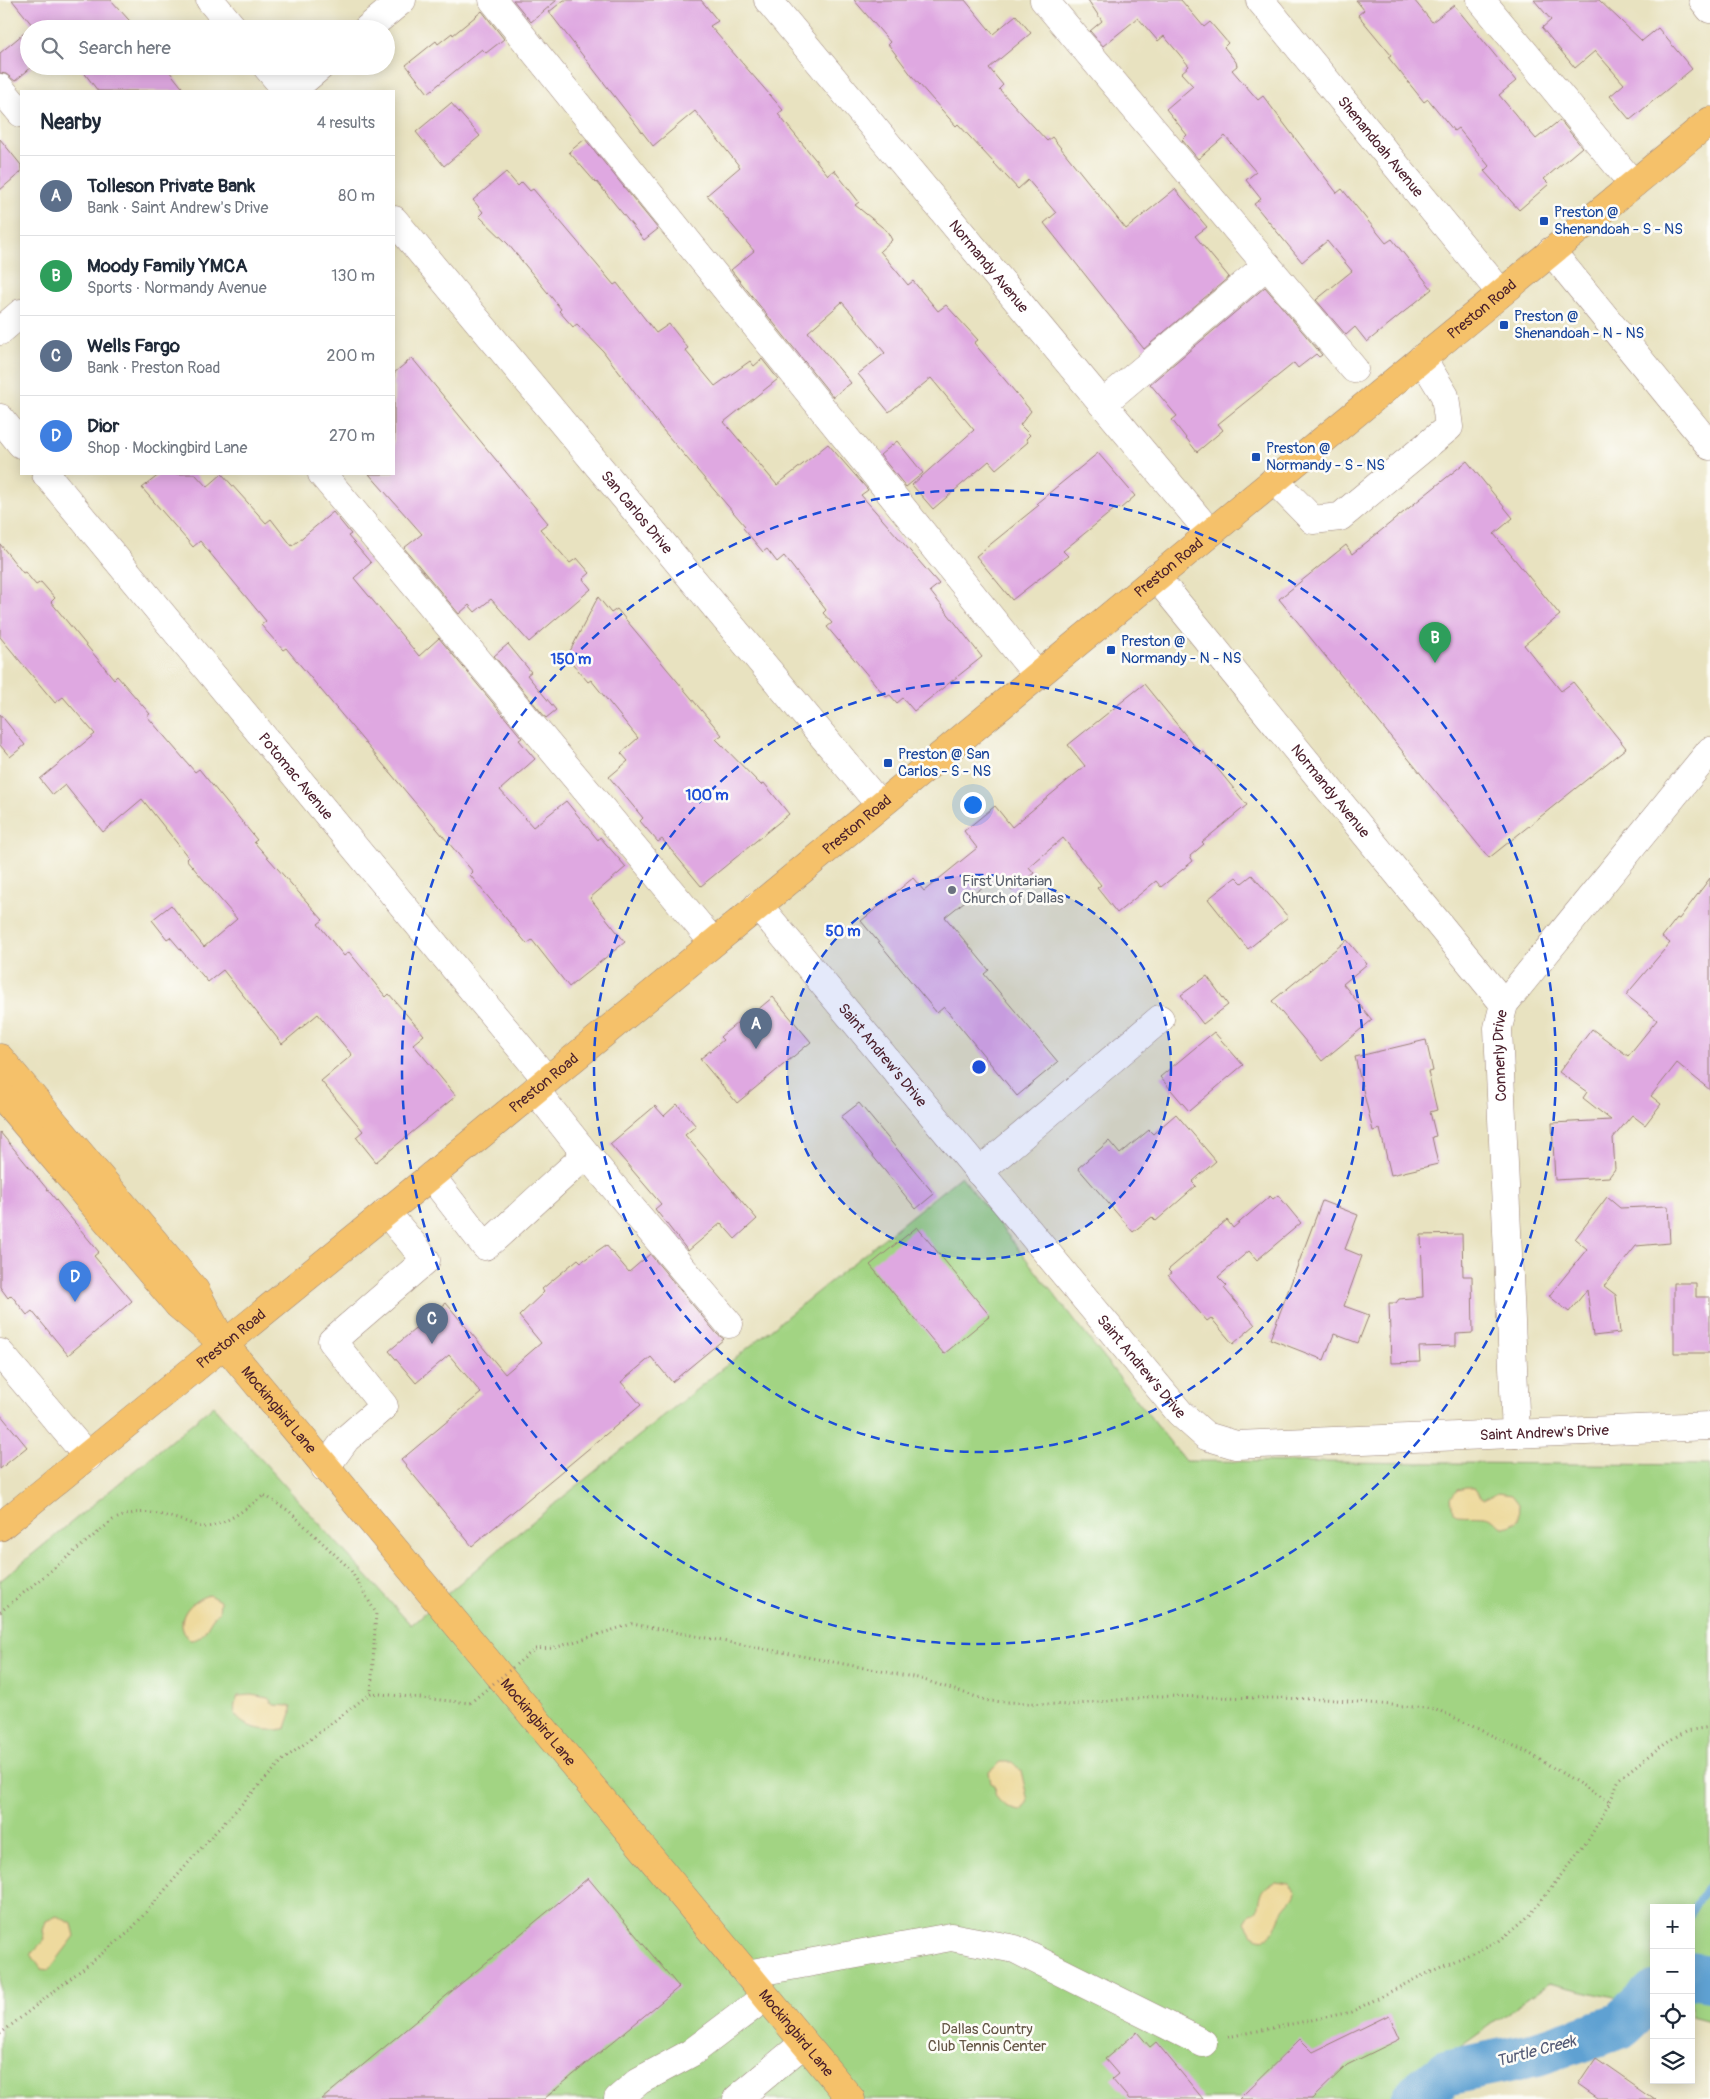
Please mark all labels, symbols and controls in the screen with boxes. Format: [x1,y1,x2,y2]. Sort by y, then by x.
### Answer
search box [20,20,395,75]
icon: search [38,34,66,62]
text: Search here [78,36,171,60]
street label: Shenandoah Avenue [1334,92,1428,202]
text: Nearby [40,109,101,136]
text: 4 results [317,113,375,133]
text: Tolleson Private Bank [87,174,255,198]
text: A [51,186,61,206]
text: 80 m [338,186,375,206]
text: Bank · Saint Andrew's Drive [87,198,268,218]
place label: Preston @ Shenandoah - S - NS [1554,203,1683,239]
marker: Preston @ Shenandoah - S - NS [1538,215,1550,227]
street label: Normandy Avenue [945,216,1033,317]
text: Moody Family YMCA [87,254,248,278]
text: B [51,266,61,286]
text: 130 m [331,266,375,286]
street label: Preston Road [1443,275,1520,343]
text: Sports · Normandy Avenue [87,278,267,298]
place label: Preston @ Shenandoah - N - NS [1514,307,1644,343]
marker: Preston @ Shenandoah - N - NS [1498,319,1510,331]
text: Wells Fargo [87,334,180,358]
text: C [51,346,61,366]
text: 200 m [327,346,375,366]
text: Bank · Preston Road [87,358,220,378]
text: Dior [87,414,119,438]
text: D [51,426,61,446]
text: 270 m [329,426,375,446]
text: Shop · Mockingbird Lane [87,438,247,458]
place label: Preston @ Normandy - S - NS [1266,439,1385,475]
marker: Preston @ Normandy - S - NS [1250,451,1262,463]
street label: San Carlos Drive [597,467,677,558]
street label: Preston Road [1130,534,1207,602]
pin: B [1419,622,1451,663]
place label: Preston @ Normandy - N - NS [1121,632,1241,668]
marker: Preston @ Normandy - N - NS [1105,644,1117,656]
text: 150 m [551,650,591,669]
street label: Potomac Avenue [254,729,338,824]
street label: Normandy Avenue [1287,740,1374,842]
place label: Preston @ San Carlos - S - NS [898,745,991,781]
marker: Preston @ San Carlos - S - NS [882,757,894,769]
text: 100 m [686,786,728,805]
street label: Preston Road [819,791,895,859]
your location [960,792,986,818]
place label: First Unitarian Church of Dallas [962,872,1064,908]
marker: First Unitarian Church of Dallas [946,884,958,896]
text: 50 m [826,922,860,941]
street label: Saint Andrew's Drive [834,999,932,1111]
street label: Connerly Drive [1488,1007,1512,1102]
pin: A [740,1008,772,1049]
street label: Preston Road [505,1049,582,1117]
centre of rings [970,1058,988,1076]
pin: D [59,1261,91,1302]
pin: C [416,1303,448,1344]
street label: Preston Road [193,1305,270,1373]
street label: Saint Andrew's Drive [1093,1311,1190,1423]
street label: Mockingbird Lane [237,1362,321,1458]
street label: Saint Andrew's Drive [1479,1421,1610,1445]
street label: Mockingbird Lane [496,1675,580,1770]
map controls [1650,1904,1695,2084]
button: + [1650,1904,1695,1949]
button: − [1650,1949,1695,1994]
street label: Mockingbird Lane [754,1985,838,2081]
button: locate [1650,1994,1695,2039]
park label: Dallas Country Club Tennis Center [928,2020,1047,2056]
water label: Turtle Creek [1494,2030,1579,2071]
button: layers [1650,2039,1695,2084]

